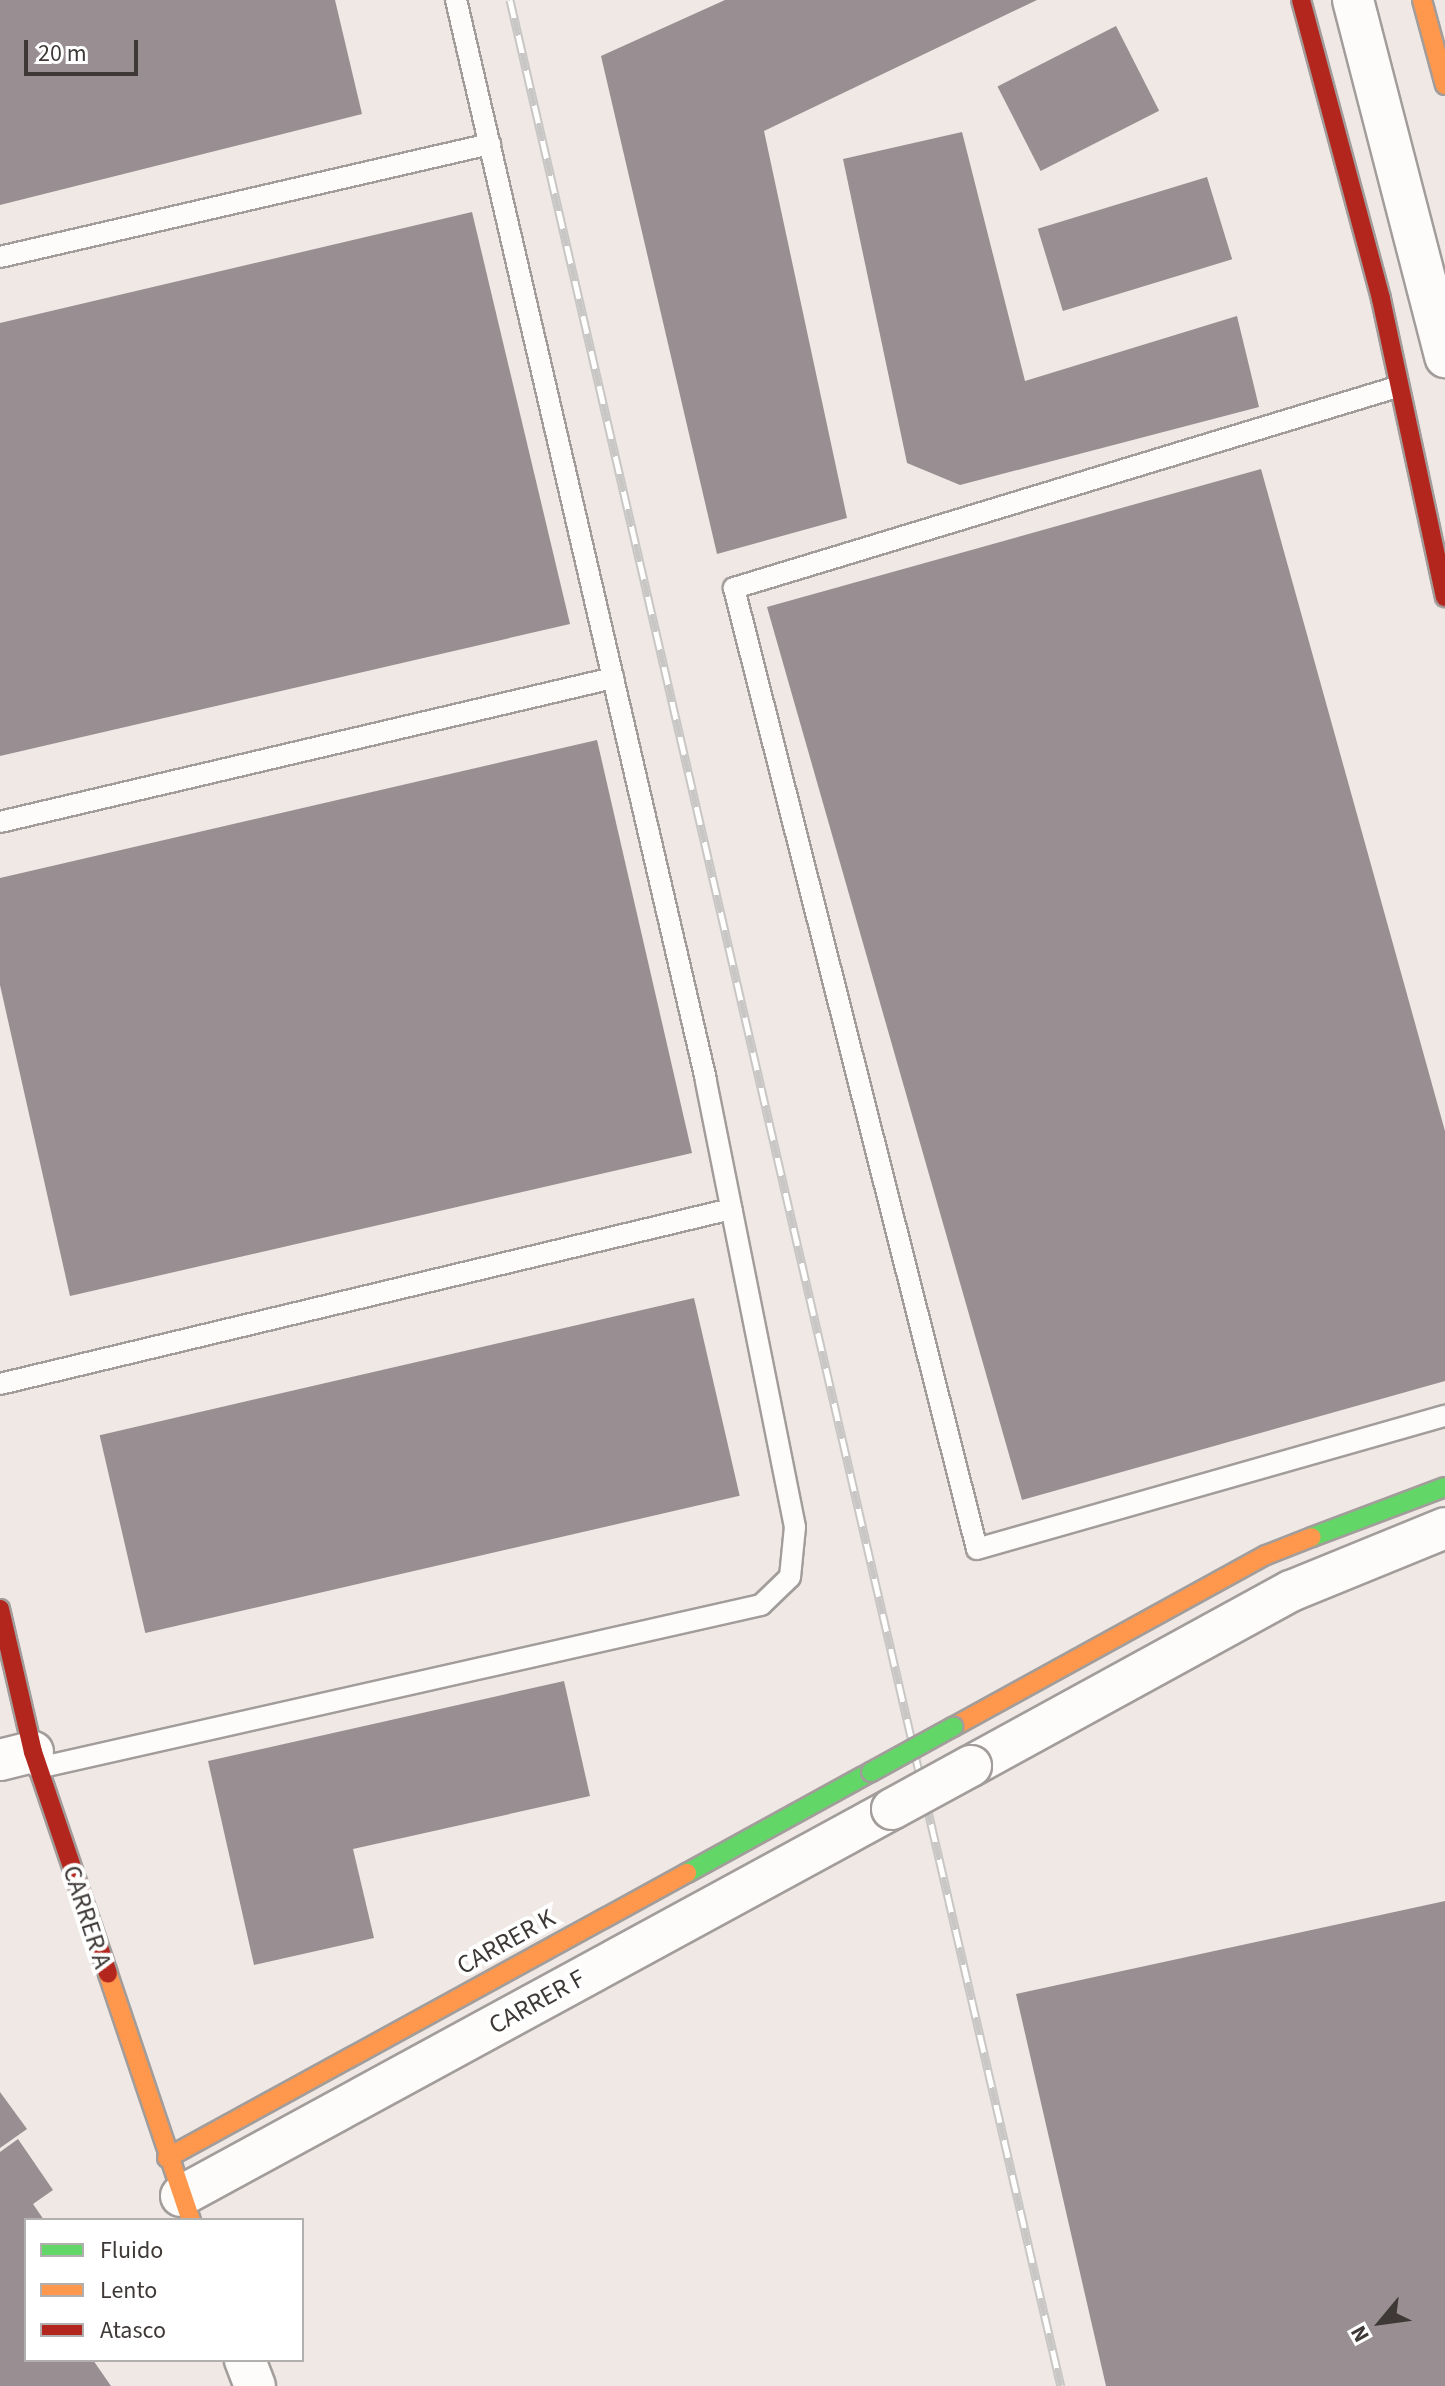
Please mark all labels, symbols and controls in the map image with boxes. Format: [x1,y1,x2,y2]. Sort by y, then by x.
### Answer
scale bar [28,24,142,74]
text: 20 m [38,36,87,71]
street label: CARRER A [56,1862,118,1972]
street label: CARRER K [452,1902,560,1982]
street label: CARRER F [483,1963,591,2041]
legend [24,2218,304,2362]
text: Fluido [100,2233,163,2268]
text: Lento [100,2273,157,2308]
north arrow [1341,2282,1421,2362]
text: Atasco [100,2313,166,2348]
text: N [1342,2319,1378,2348]

